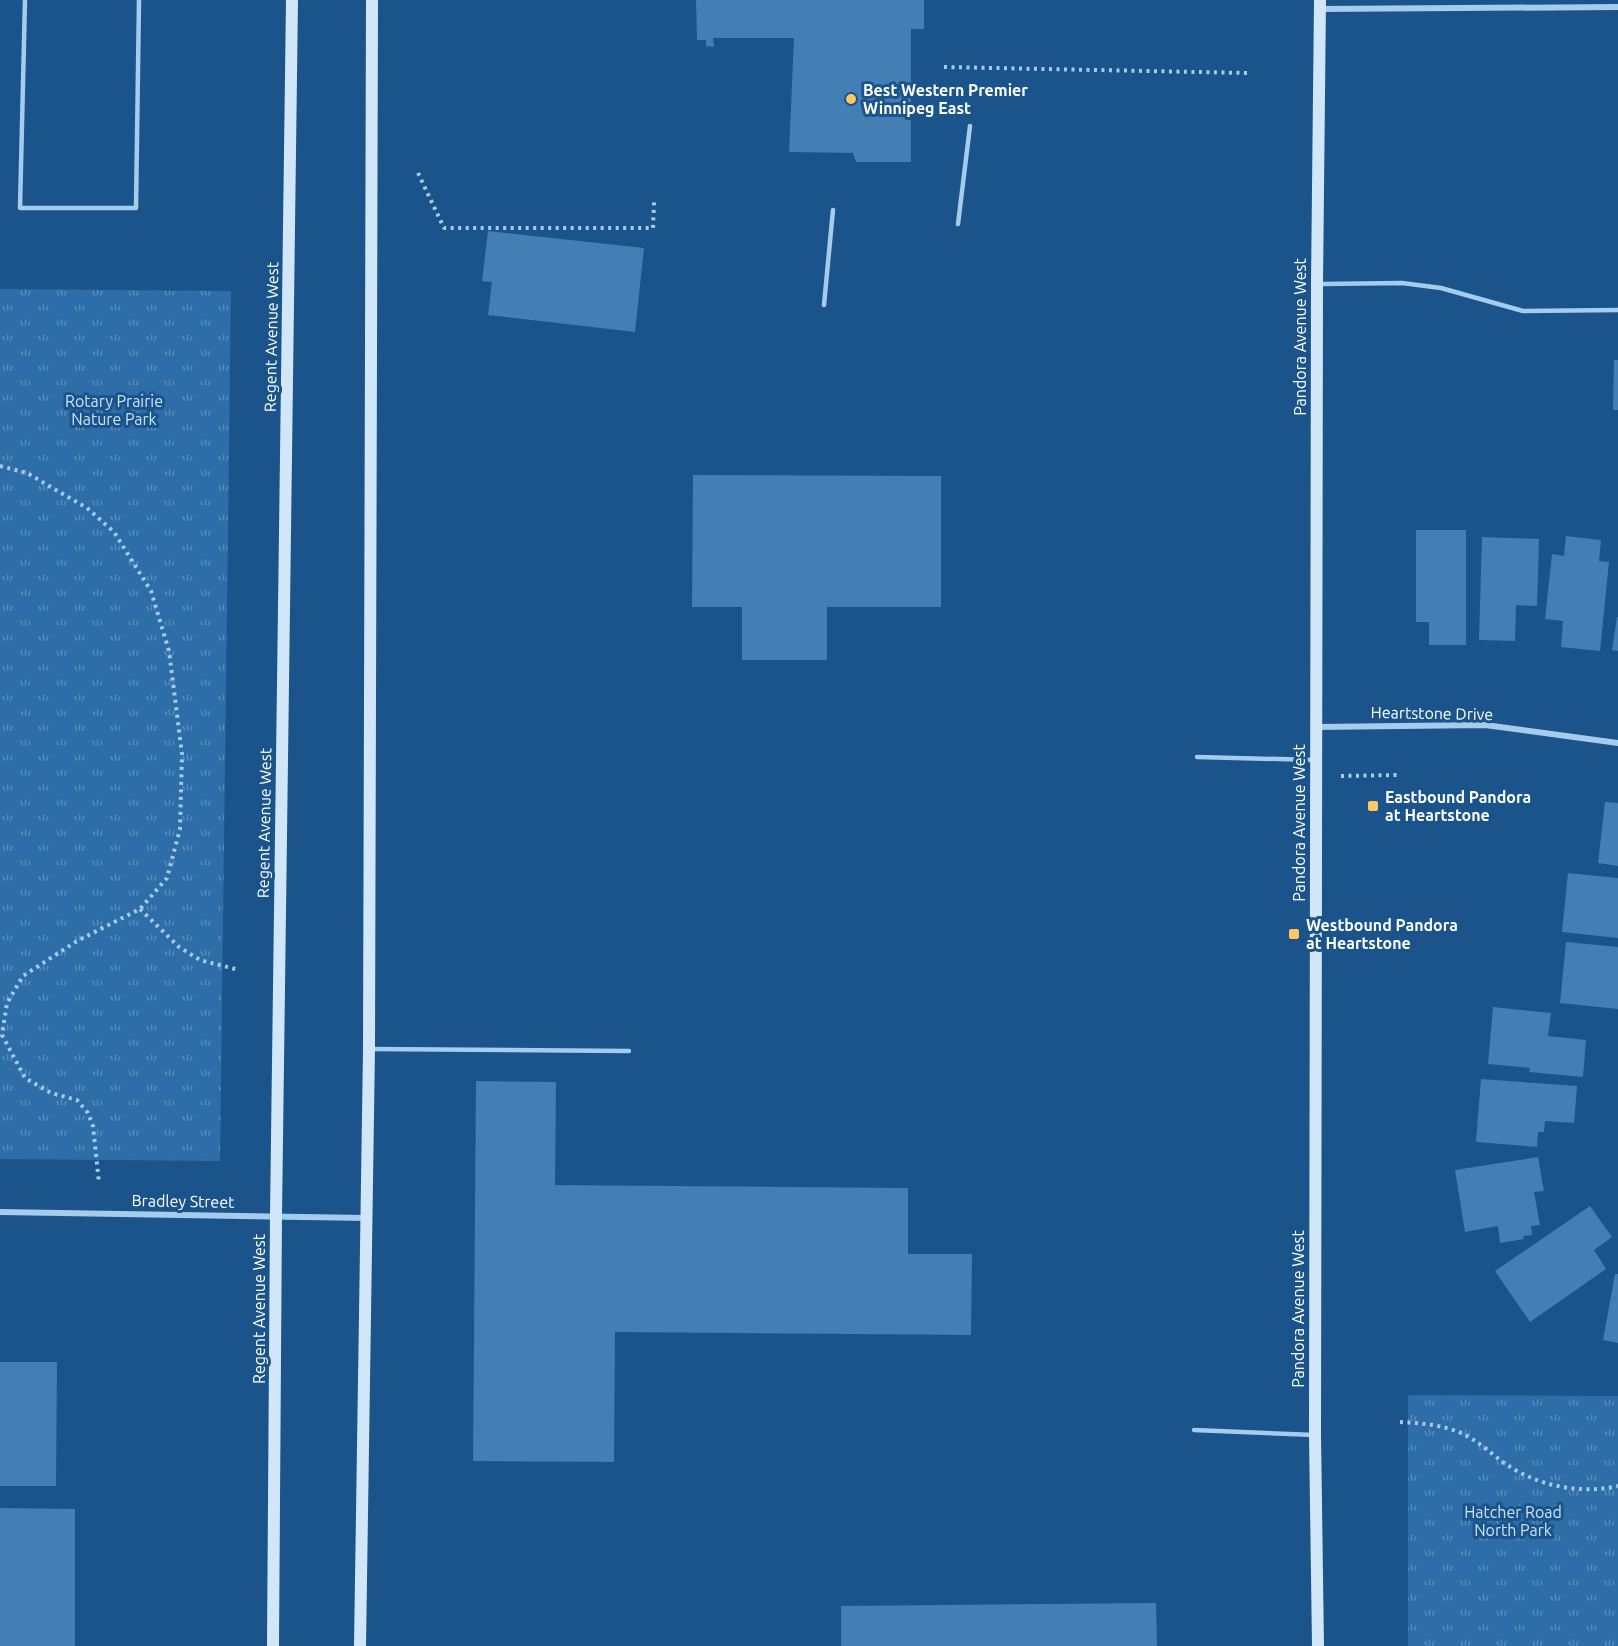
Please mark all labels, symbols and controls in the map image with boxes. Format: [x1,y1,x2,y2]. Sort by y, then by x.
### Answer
place label: Best Western Premier Winnipeg East [863,81,1028,117]
marker: Best Western Premier Winnipeg East [844,92,858,106]
street label: Pandora Avenue West [1291,257,1309,416]
street label: Regent Avenue West [261,261,281,412]
park label: Rotary Prairie Nature Park [65,392,163,428]
street label: Heartstone Drive [1371,703,1493,723]
street label: Pandora Avenue West [1290,743,1308,902]
street label: Regent Avenue West [254,747,274,898]
place label: Eastbound Pandora at Heartstone [1385,788,1531,824]
marker: Eastbound Pandora at Heartstone [1366,799,1380,813]
place label: Westbound Pandora at Heartstone [1306,916,1458,952]
marker: Westbound Pandora at Heartstone [1287,927,1301,941]
street label: Bradley Street [131,1191,235,1211]
street label: Pandora Avenue West [1289,1229,1307,1388]
street label: Regent Avenue West [250,1233,268,1384]
park label: Hatcher Road North Park [1464,1503,1562,1539]

